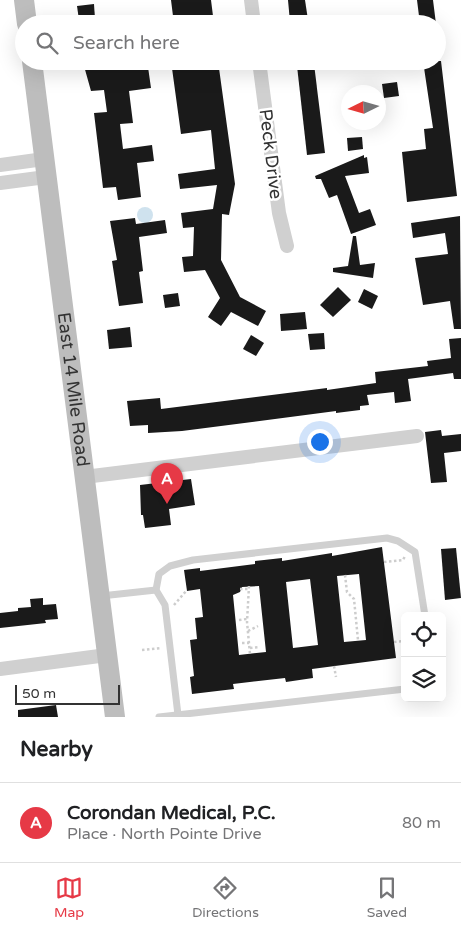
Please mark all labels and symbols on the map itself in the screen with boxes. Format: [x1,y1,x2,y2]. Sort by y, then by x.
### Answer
north arrow [341,85,386,130]
street label: Peck Drive [255,108,287,200]
street label: East 14 Mile Road [53,311,94,468]
your location [307,429,333,455]
pin: A [151,463,183,504]
scale bar [15,682,120,705]

